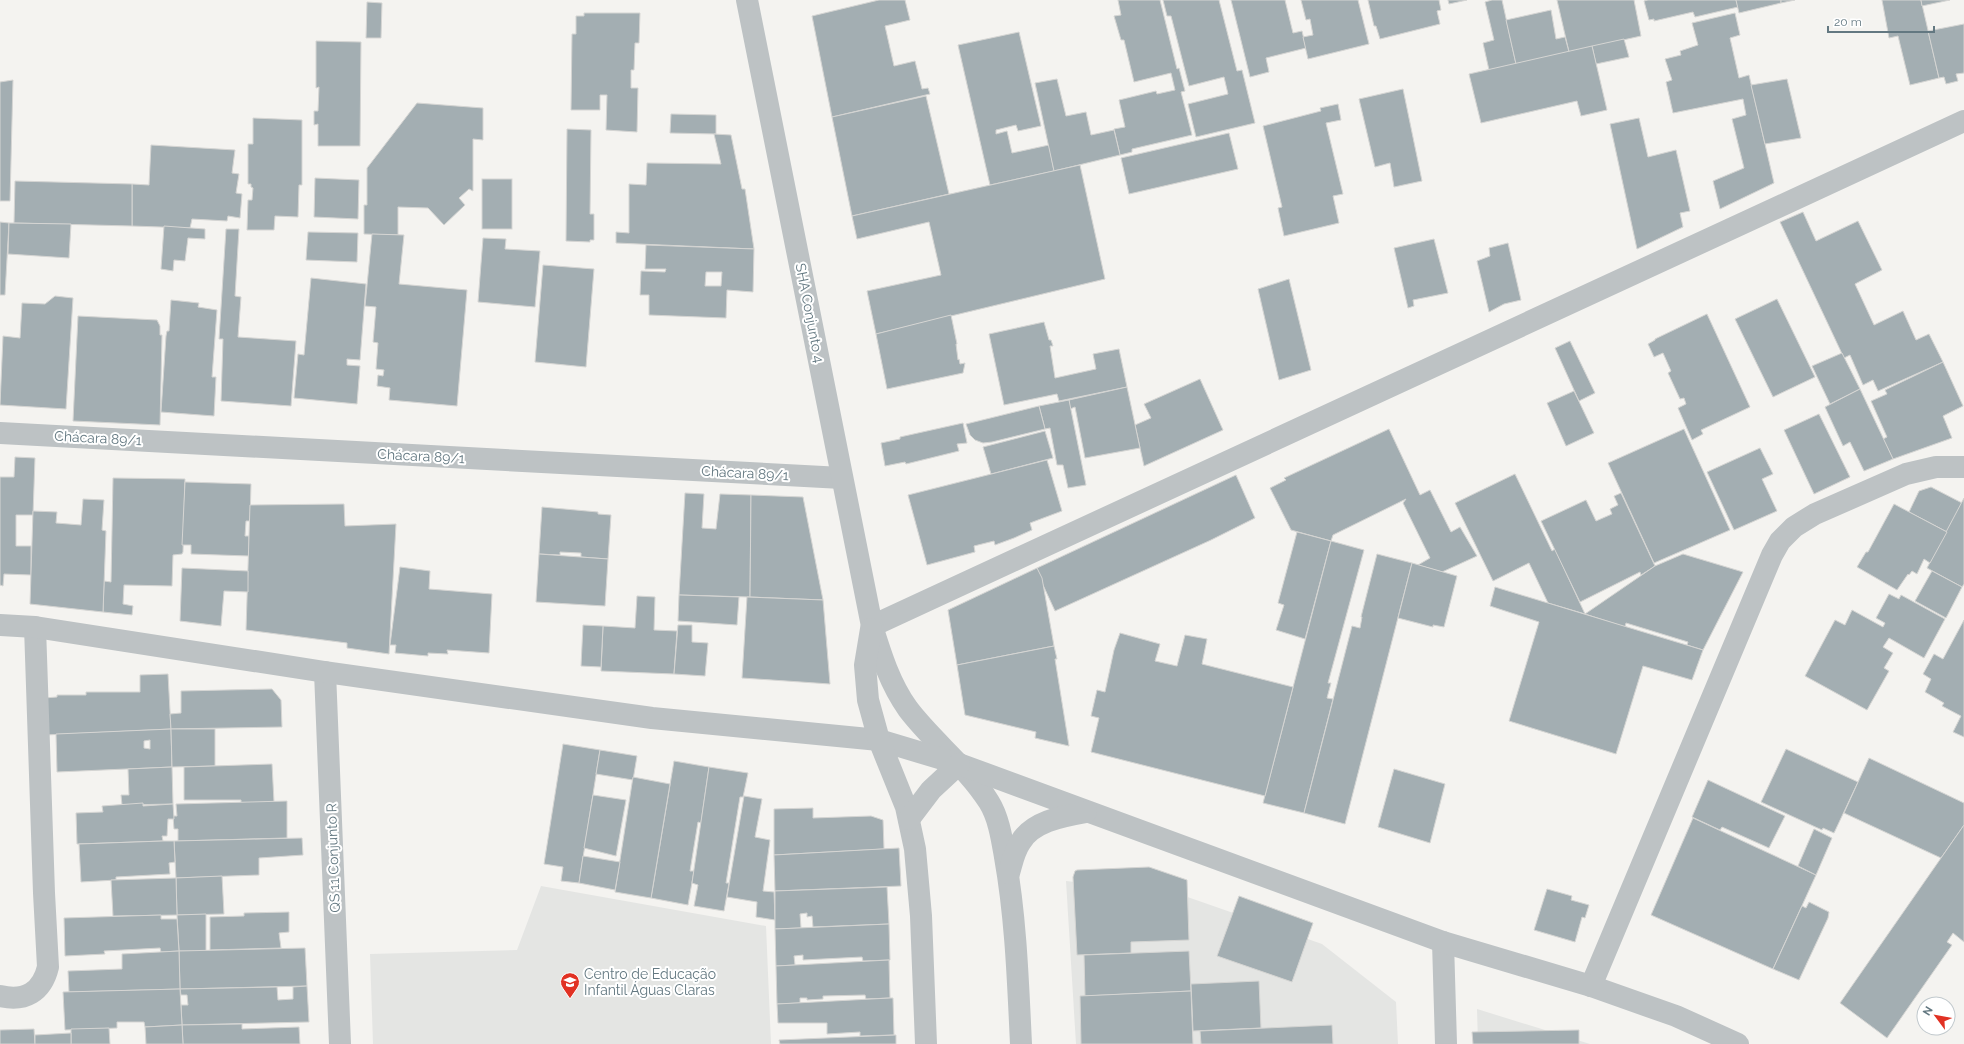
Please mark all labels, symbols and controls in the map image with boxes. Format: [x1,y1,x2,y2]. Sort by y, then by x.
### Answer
scale bar [1828,8,1934,34]
text: 20 m [1834,15,1862,29]
street label: SHA Conjunto 4 [792,262,828,365]
street label: Chácara 89/1 [54,428,142,448]
street label: Chácara 89/1 [377,446,465,466]
street label: Chácara 89/1 [701,463,789,483]
street label: QS 11 Conjunto R [323,803,343,913]
place label: Centro de Educação Infantil Águas Claras [584,966,716,998]
school or university icon: Centro de Educação Infantil Águas Claras [559,971,581,999]
north arrow [1916,996,1956,1036]
text: N [1920,1004,1936,1018]

